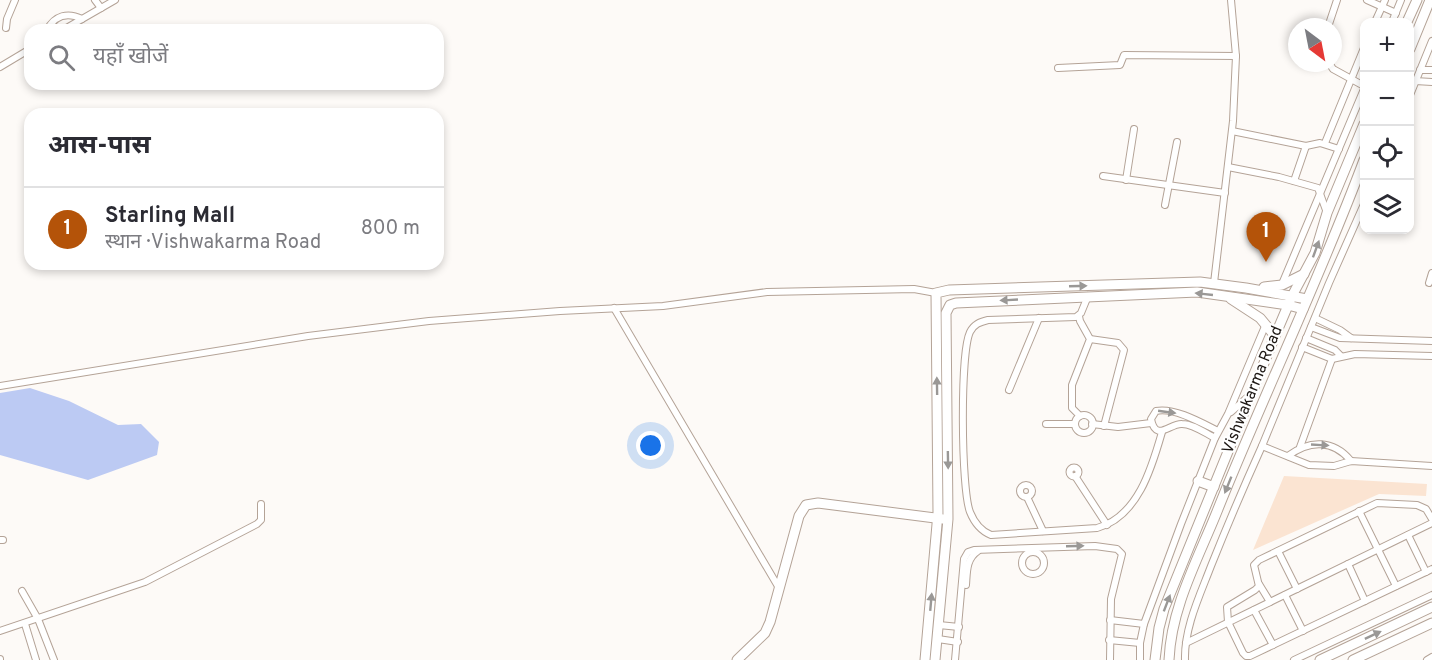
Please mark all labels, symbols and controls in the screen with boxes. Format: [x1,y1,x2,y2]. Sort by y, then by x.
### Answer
north arrow [1288,18,1342,72]
map controls [1360,18,1414,234]
button: + [1360,18,1414,72]
search box [24,24,444,90]
icon: search [45,41,78,74]
text: यहाँ खोजें [93,44,168,71]
button: − [1360,72,1414,126]
button: locate [1360,126,1414,180]
text: आस-पास [48,130,151,163]
button: layers [1360,180,1414,234]
text: Starling Mall [105,203,235,230]
pin: 1 [1246,212,1286,262]
text: 1 [64,216,72,242]
text: 800 m [361,216,420,242]
text: स्थान · Vishwakarma Road [105,230,321,256]
one-way arrow [1311,240,1321,258]
one-way arrow [1068,282,1087,291]
one-way arrow [1194,289,1213,299]
one-way arrow [1000,296,1019,305]
street label: Vishwakarma Road [1218,323,1288,457]
one-way arrow [932,377,941,396]
one-way arrow [1157,408,1176,417]
your location [636,431,665,460]
one-way arrow [1311,441,1330,450]
one-way arrow [943,451,953,470]
one-way arrow [1223,476,1232,494]
one-way arrow [1066,542,1085,551]
one-way arrow [926,592,936,611]
one-way arrow [1162,594,1172,612]
one-way arrow [1364,631,1381,640]

